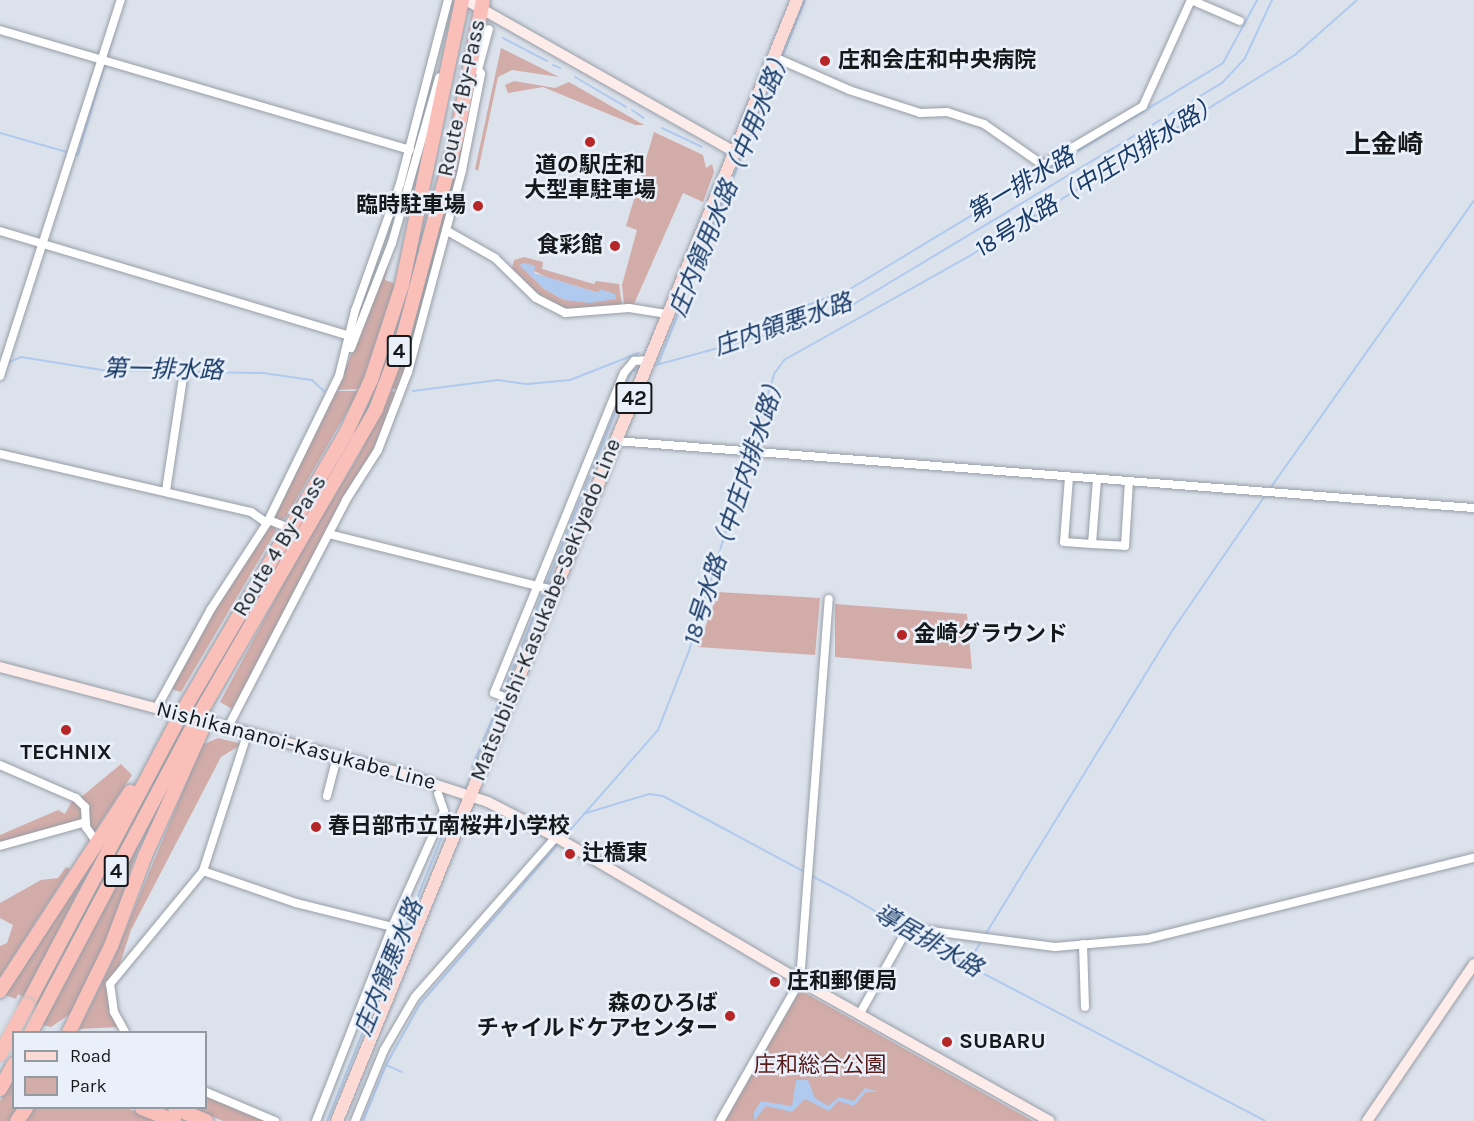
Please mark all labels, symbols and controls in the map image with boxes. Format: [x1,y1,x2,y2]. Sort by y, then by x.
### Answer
street label: Route 4 By-Pass [432,17,492,179]
water label: 庄内領用水路（中用水路） [664,43,798,321]
place label: 庄和会庄和中央病院 [838,48,1036,74]
marker: 庄和会庄和中央病院 [816,52,834,70]
water label: 18号水路（中庄内排水路） [970,88,1226,264]
district label: 上金崎 [1345,129,1423,161]
marker: 道の駅庄和 大型車駐車場 [583,135,597,149]
water label: 第一排水路 [962,142,1080,228]
place label: 道の駅庄和 大型車駐車場 [524,152,656,204]
place label: 臨時駐車場 [356,193,466,219]
marker: 臨時駐車場 [471,199,485,213]
place label: 食彩館 [537,233,603,259]
marker: 食彩館 [608,239,622,253]
water label: 庄内領悪水路 [710,288,856,362]
road number: 4 [386,333,412,369]
water label: 第一排水路 [103,355,223,385]
water label: 18号水路（中庄内排水路） [677,369,793,649]
road number: 42 [614,380,654,416]
street label: Matsubishi-Kasukabe-Sekiyado Line [465,435,627,785]
street label: Route 4 By-Pass [227,471,333,621]
place label: 金崎グラウンド [914,622,1068,648]
marker: 金崎グラウンド [895,628,909,642]
street label: Nishikananoi-Kasukabe Line [153,696,439,796]
marker: TECHNIX [59,723,73,737]
place label: TECHNIX [20,740,112,766]
place label: 春日部市立南桜井小学校 [328,814,570,840]
marker: 春日部市立南桜井小学校 [309,820,323,834]
place label: 辻橋東 [582,841,648,867]
marker: 辻橋東 [563,847,577,861]
road number: 4 [102,853,130,889]
water label: 庄内領悪水路 [349,896,429,1040]
water label: 導居排水路 [869,899,987,983]
place label: 庄和郵便局 [787,969,897,995]
marker: 庄和郵便局 [768,975,782,989]
place label: 森のひろば チャイルドケアセンター [476,990,718,1042]
marker: 森のひろば チャイルドケアセンター [723,1009,737,1023]
place label: SUBARU [959,1029,1046,1055]
legend [12,1031,207,1109]
marker: SUBARU [940,1035,954,1049]
text: Road [70,1045,111,1067]
park label: 庄和総合公園 [754,1053,886,1079]
text: Park [70,1075,107,1097]

